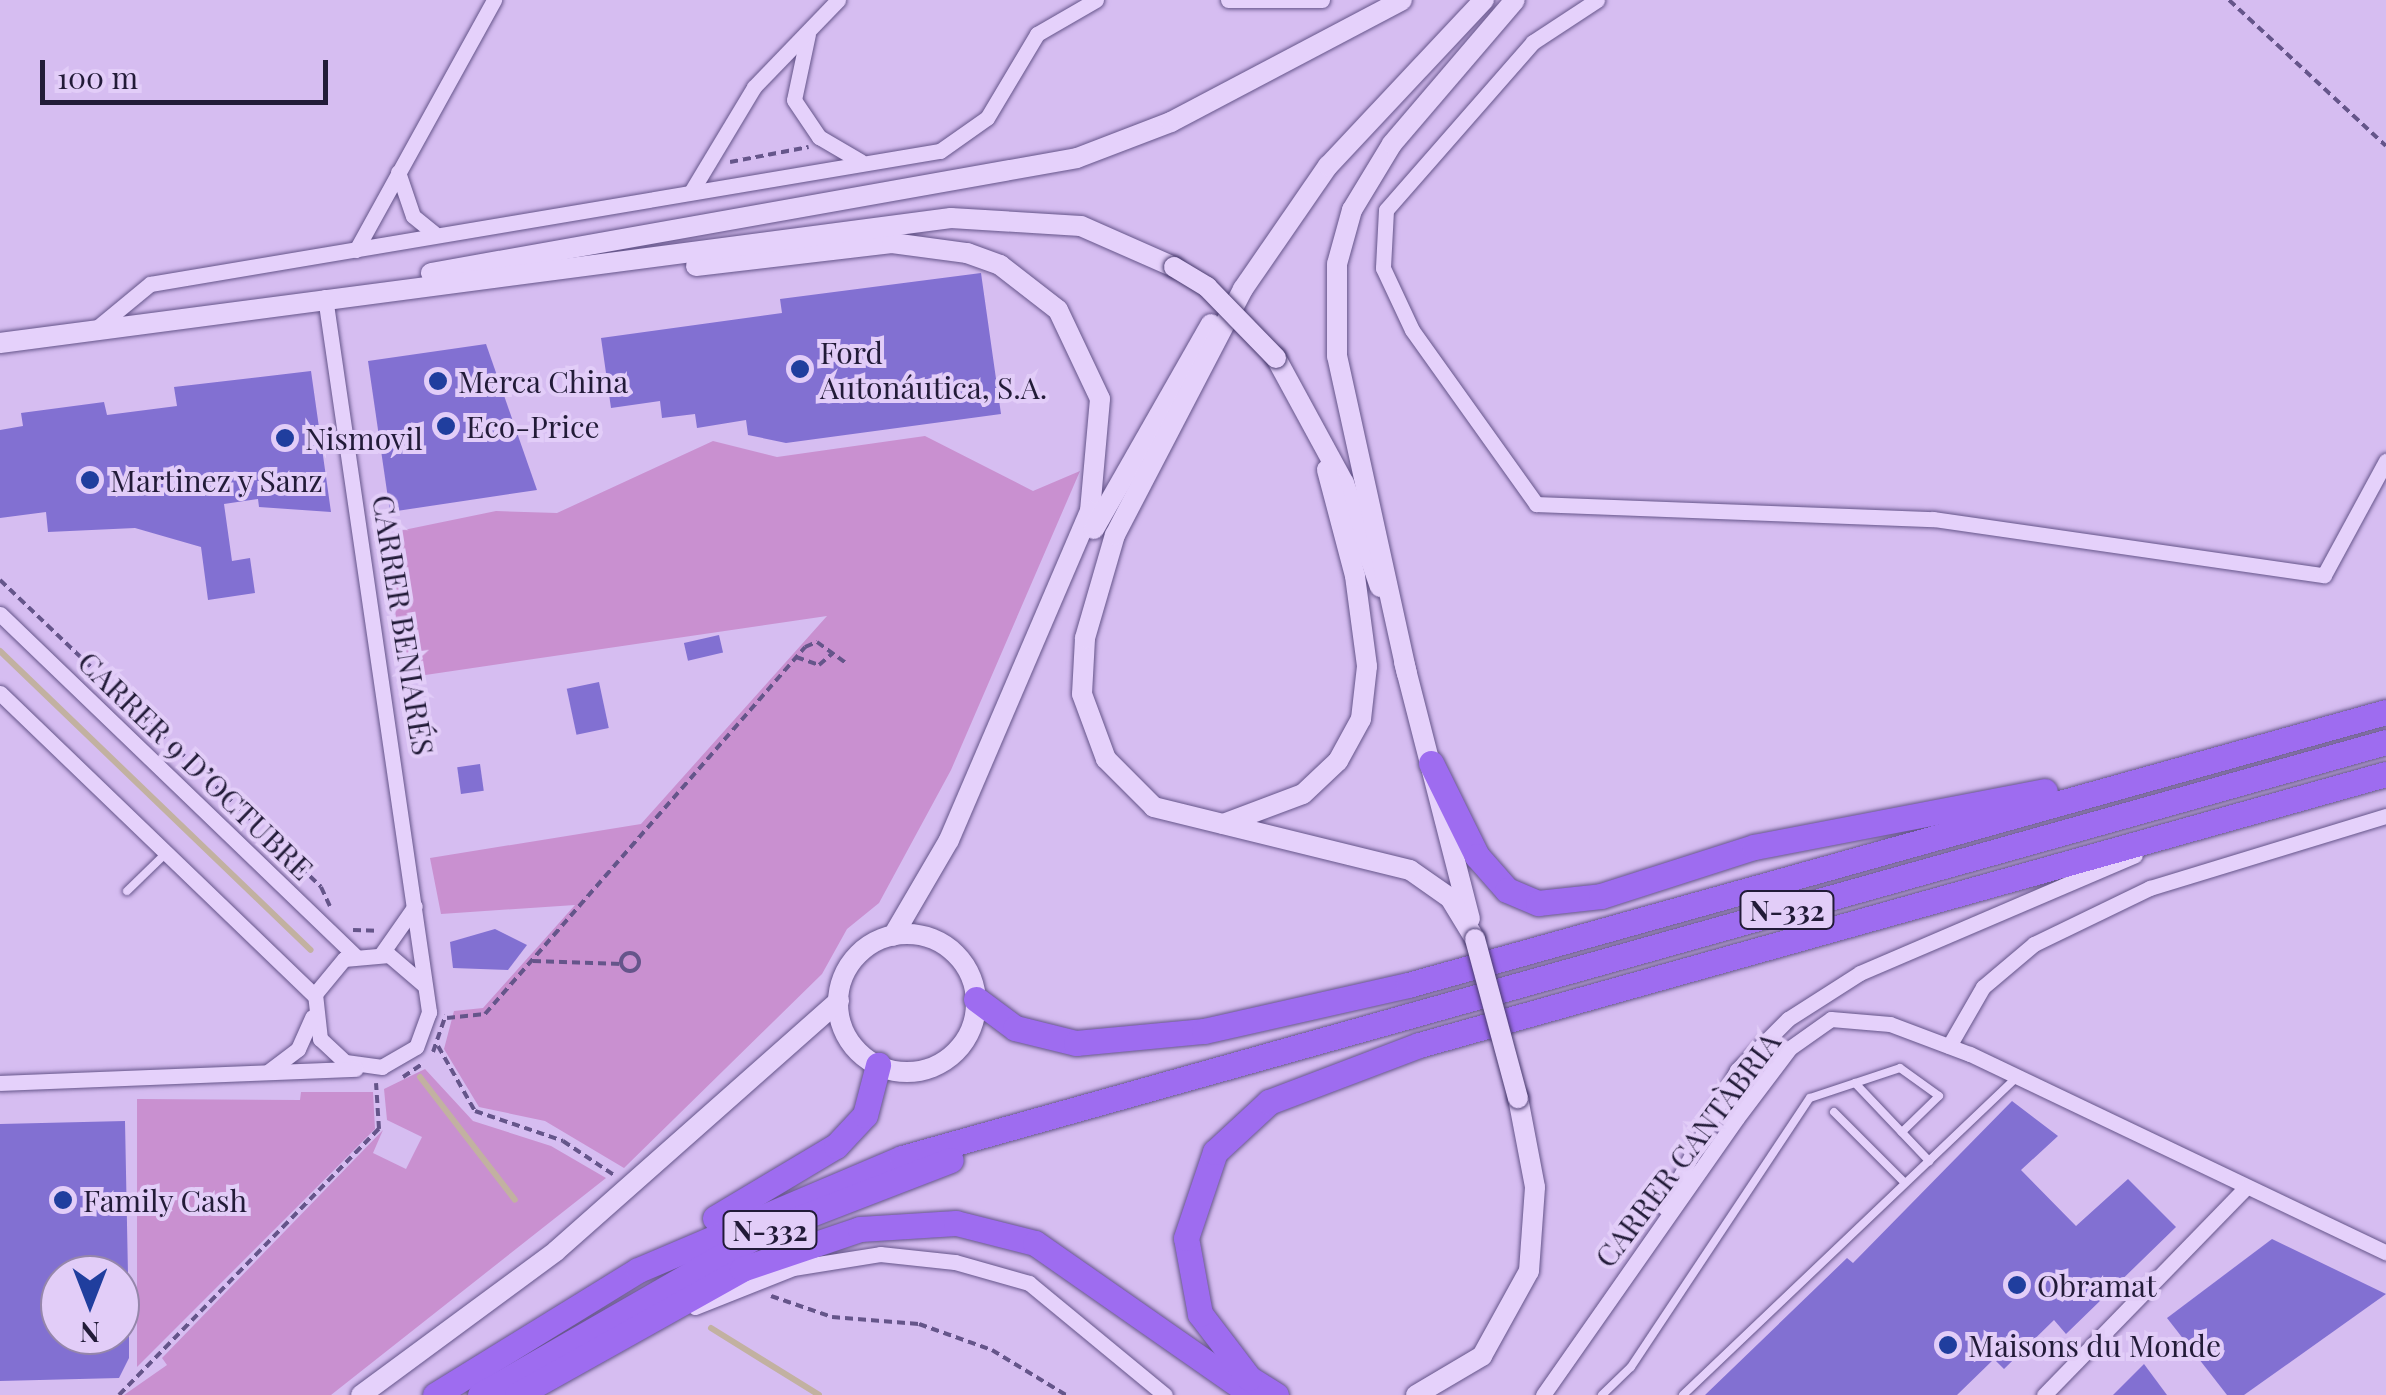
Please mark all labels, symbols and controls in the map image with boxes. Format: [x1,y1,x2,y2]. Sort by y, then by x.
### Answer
scale bar [45,40,332,102]
text: 100 m [57,57,138,97]
place label: Ford Autonáutica, S.A. [820,334,1047,404]
marker: Ford Autonáutica, S.A. [789,358,811,380]
place label: Merca China [458,363,628,399]
marker: Merca China [427,370,449,392]
place label: Eco-Price [466,408,600,444]
marker: Eco-Price [435,415,457,437]
place label: Nismovil [305,420,423,456]
marker: Nismovil [274,427,296,449]
place label: Martinez y Sanz [110,462,324,498]
marker: Martinez y Sanz [79,469,101,491]
street label: CARRER BENIARÉS [366,492,442,758]
street label: CARRER 9 D’OCTUBRE [71,643,321,887]
road number: N-332 [1737,887,1837,933]
street label: CARRER CANTÀBRIA [1587,1024,1787,1274]
place label: Family Cash [83,1182,248,1218]
marker: Family Cash [52,1189,74,1211]
road number: N-332 [720,1207,820,1253]
north arrow [40,1255,140,1355]
place label: Obramat [2037,1267,2157,1303]
marker: Obramat [2006,1274,2028,1296]
text: N [80,1315,100,1352]
place label: Maisons du Monde [1968,1327,2221,1363]
marker: Maisons du Monde [1937,1334,1959,1356]

